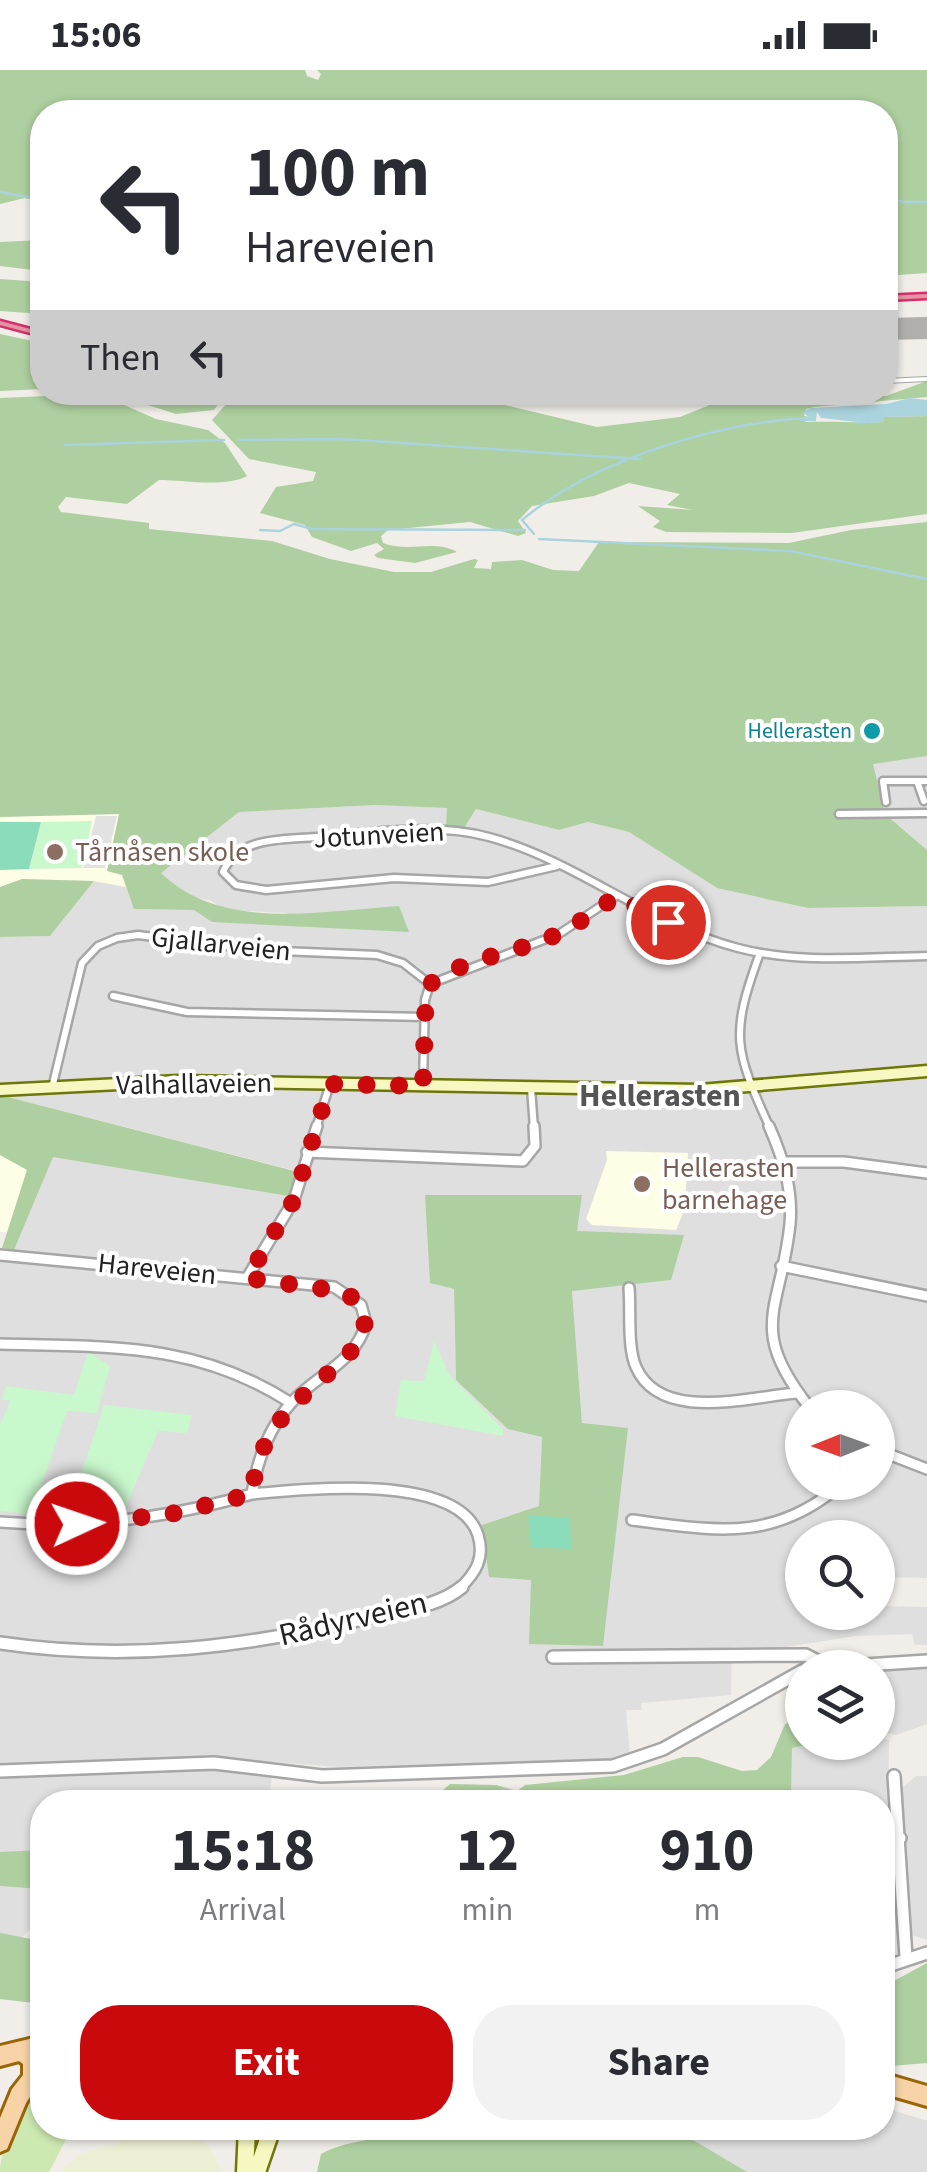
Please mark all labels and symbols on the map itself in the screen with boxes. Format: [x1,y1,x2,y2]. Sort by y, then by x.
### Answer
place label: Hellerasten [748,715,852,747]
marker: Hellerasten [861,720,883,742]
street label: Jotunveien [313,812,445,858]
place label: Tårnåsen skole [75,832,249,872]
marker: Tårnåsen skole [44,841,66,863]
pin [626,880,711,965]
street label: Gjallarveien [149,917,293,971]
street label: Valhallaveien [116,1063,272,1105]
district label: Hellerasten [579,1073,741,1119]
place label: Hellerasten barnehage [662,1148,795,1220]
marker: Hellerasten barnehage [631,1173,653,1195]
street label: Hareveien [96,1243,218,1295]
north arrow [785,1390,895,1500]
position arrow [25,1472,129,1576]
street label: Rådyrveien [274,1580,432,1658]

